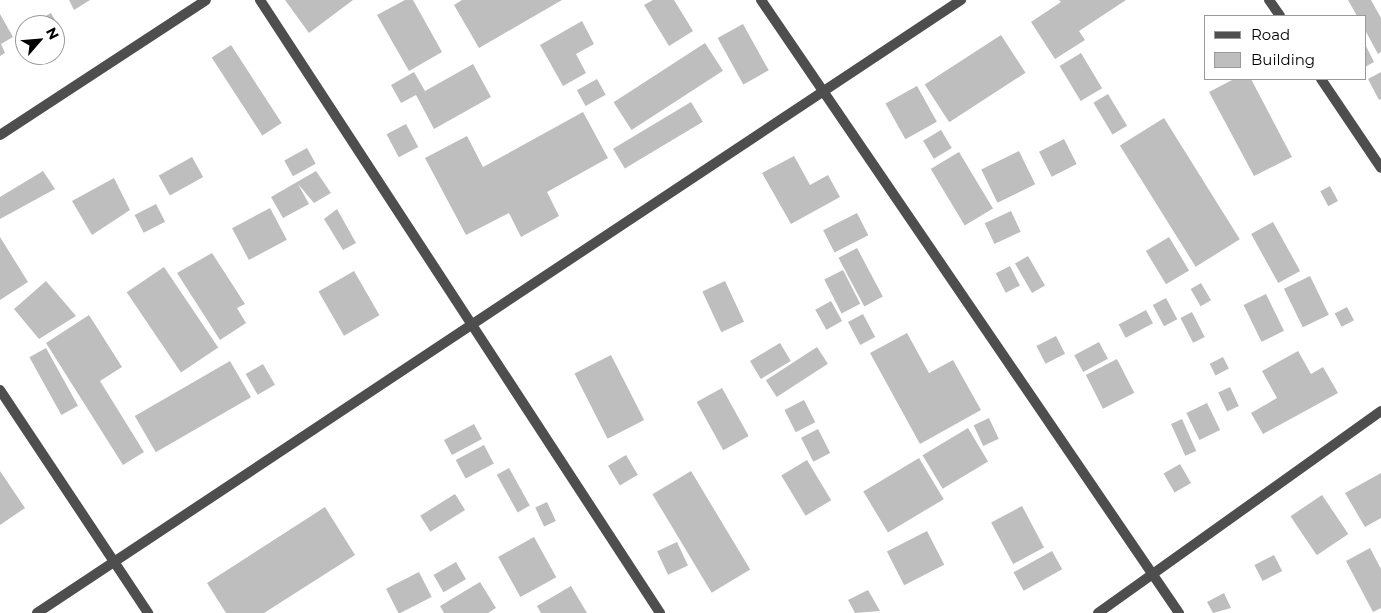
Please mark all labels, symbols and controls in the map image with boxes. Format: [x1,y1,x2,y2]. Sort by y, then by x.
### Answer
north arrow [15,15,65,65]
legend [1204,15,1366,80]
text: N [42,25,63,43]
text: Road [1251,25,1290,44]
text: Building [1251,50,1315,69]

